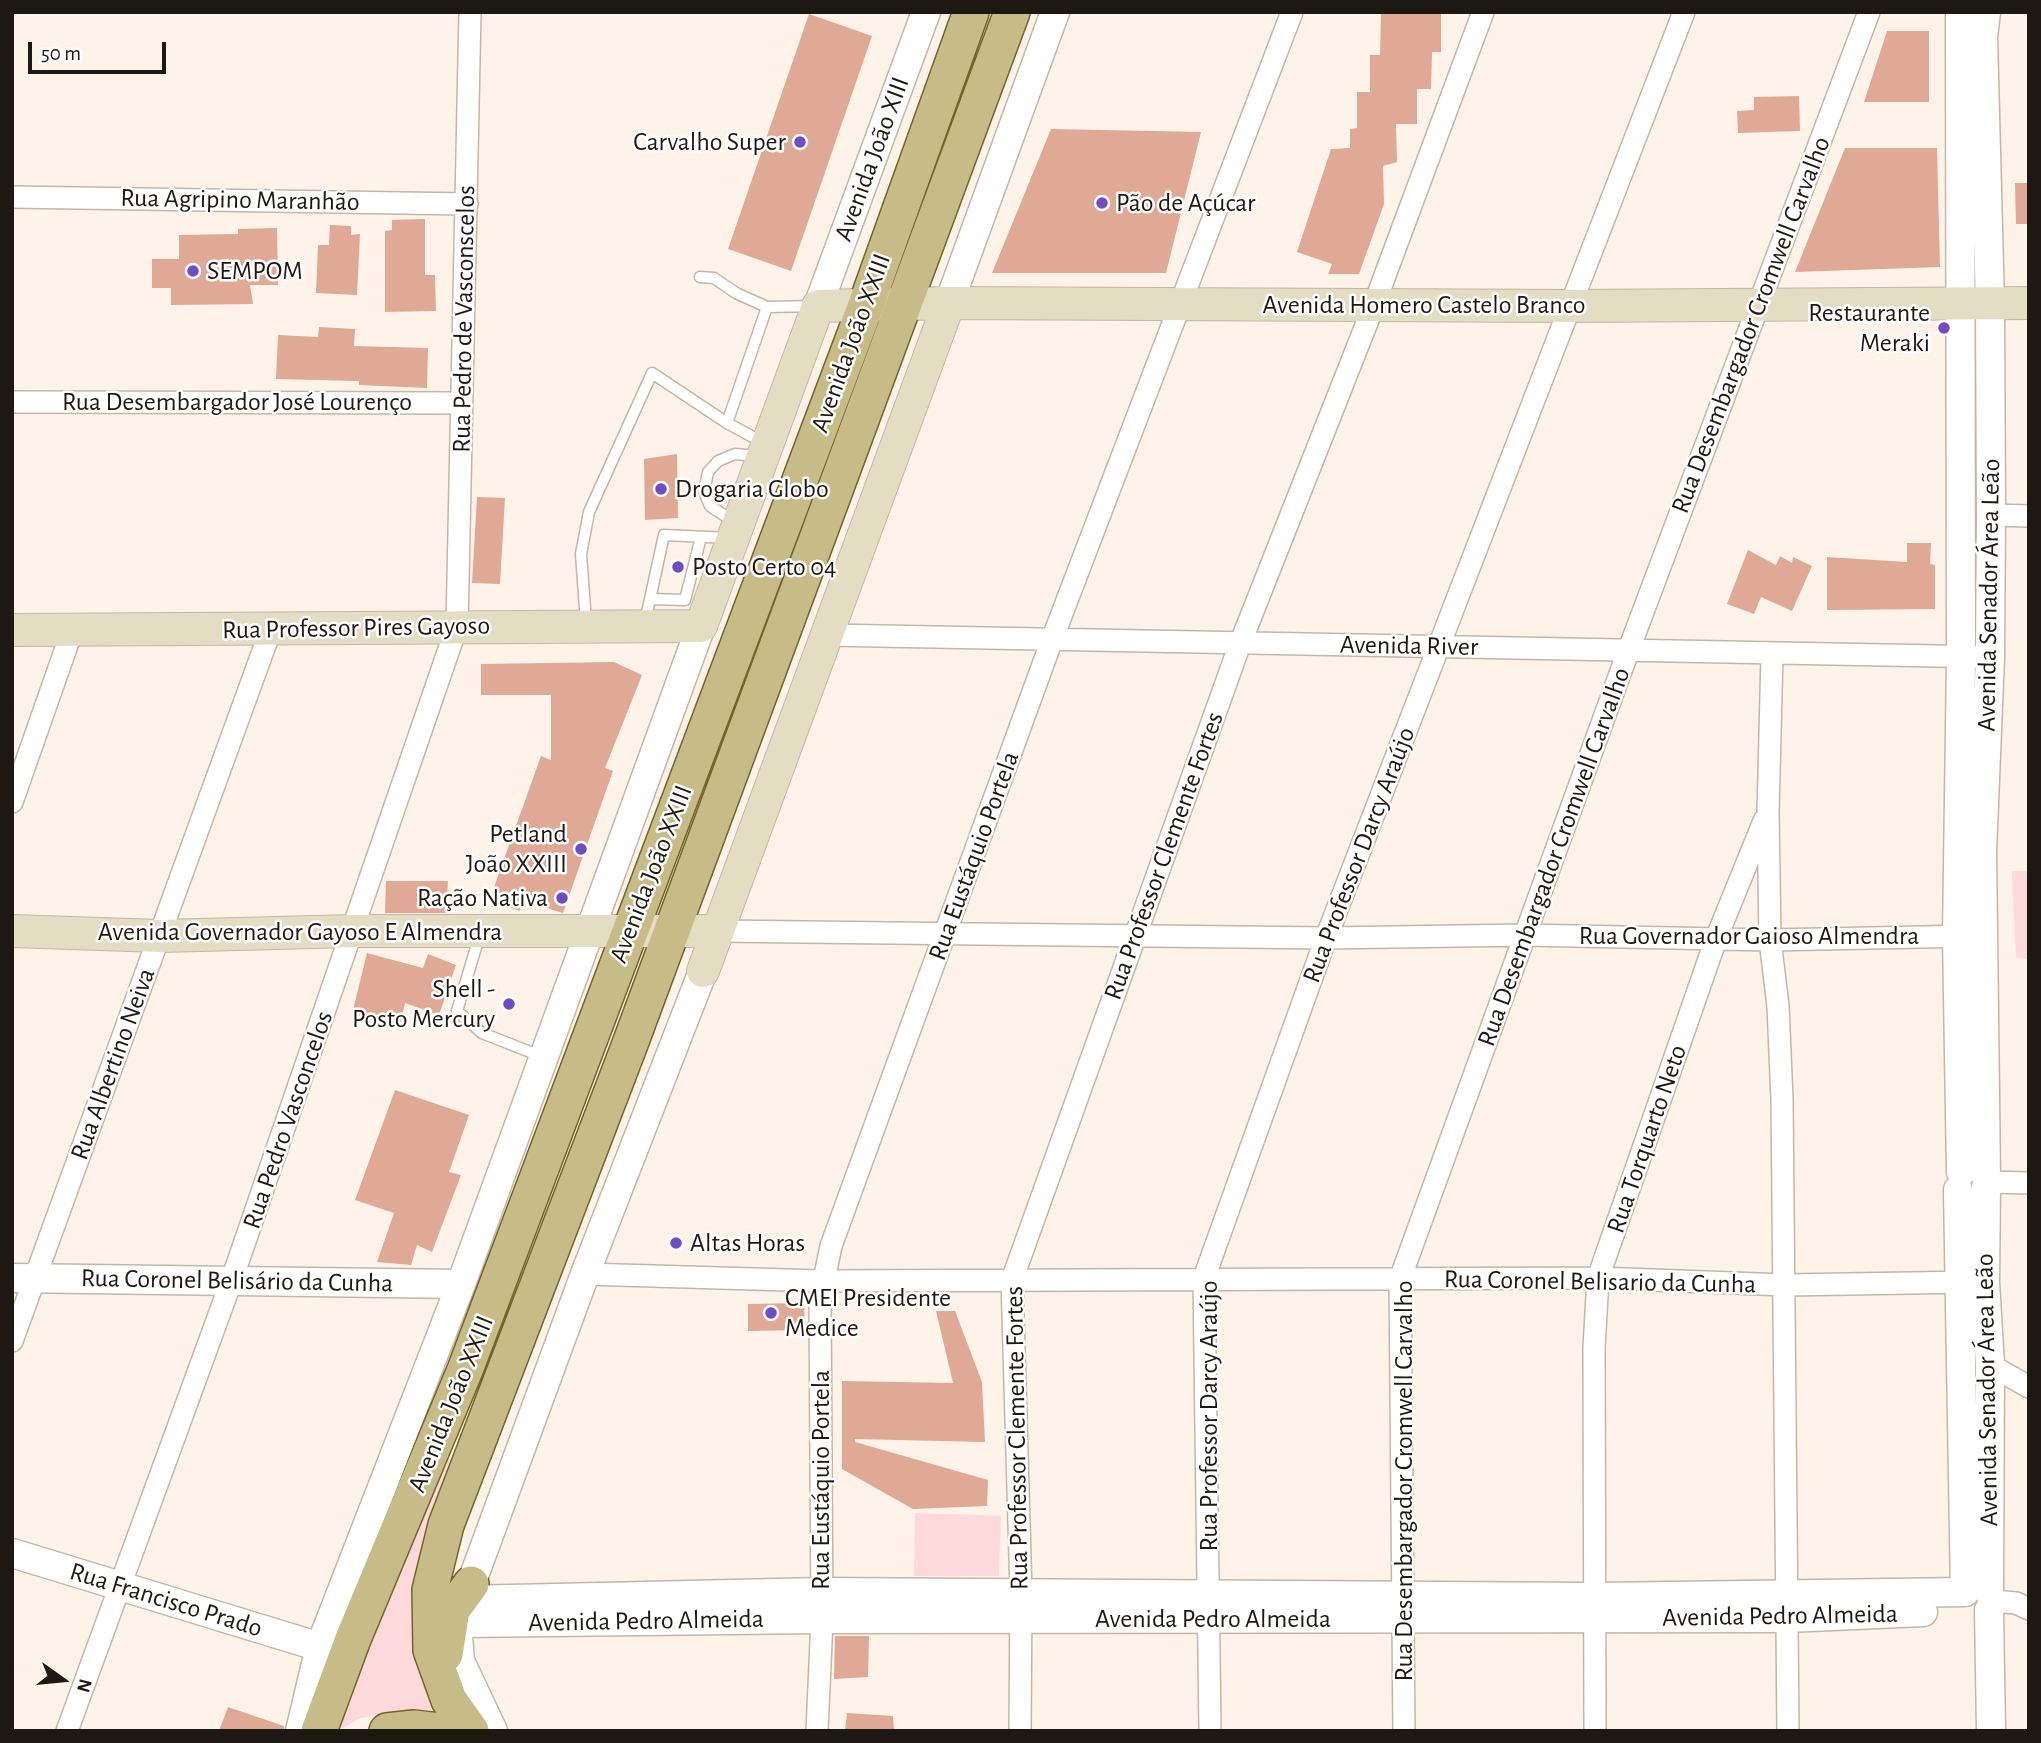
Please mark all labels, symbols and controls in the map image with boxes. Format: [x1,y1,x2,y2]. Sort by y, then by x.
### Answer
scale bar [32,28,170,72]
text: 50 m [41,43,81,64]
street label: Avenida João XIII [828,73,916,245]
place label: Carvalho Super [633,126,786,158]
street label: Rua Desembargador Cromwell Carvalho [1665,132,1837,518]
marker: Carvalho Super [792,134,808,150]
street label: Rua Agripino Maranhão [120,182,360,218]
street label: Rua Pedro de Vasconscelos [446,185,482,453]
place label: Pão de Açúcar [1116,187,1255,219]
marker: Pão de Açúcar [1094,195,1110,211]
street label: Avenida João XXIII [804,249,898,437]
place label: SEMPOM [207,255,303,287]
marker: SEMPOM [185,263,201,279]
street label: Avenida Homero Castelo Branco [1263,289,1585,321]
place label: Restaurante Meraki [1808,297,1930,358]
marker: Restaurante Meraki [1936,320,1952,336]
street label: Rua Desembargador José Lourenço [62,386,412,418]
street label: Avenida Senador Área Leão [1971,458,2007,732]
place label: Drogaria Globo [675,473,829,505]
marker: Drogaria Globo [653,481,669,497]
place label: Posto Certo 04 [692,551,836,583]
marker: Posto Certo 04 [670,559,686,575]
street label: Rua Professor Pires Gayoso [222,610,490,646]
street label: Avenida River [1340,629,1478,663]
street label: Rua Desembargador Cromwell Carvalho [1471,663,1637,1051]
street label: Rua Professor Clemente Fortes [1097,708,1231,1004]
street label: Rua Professor Darcy Araújo [1296,723,1422,987]
street label: Rua Eustáquio Portela [922,747,1026,965]
street label: Avenida João XXIII [603,781,699,967]
place label: Petland João XXIII [466,818,567,880]
marker: Petland João XXIII [573,841,589,857]
place label: Ração Nativa [417,882,548,914]
marker: Ração Nativa [554,890,570,906]
street label: Avenida Governador Gayoso E Almendra [98,916,502,948]
street label: Rua Governador Gaioso Almendra [1579,920,1919,952]
street label: Rua Albertino Neiva [64,964,162,1164]
place label: Shell - Posto Mercury [352,973,495,1034]
marker: Shell - Posto Mercury [501,996,517,1012]
street label: Rua Pedro Vasconcelos [236,1007,340,1233]
street label: Rua Torquarto Neto [1600,1041,1694,1237]
place label: Altas Horas [690,1227,805,1259]
marker: Altas Horas [668,1235,684,1251]
street label: Avenida Senador Área Leão [1969,1253,2005,1527]
street label: Rua Coronel Belisário da Cunha [81,1263,393,1299]
street label: Rua Coronel Belisario da Cunha [1444,1264,1756,1300]
street label: Rua Professor Darcy Araújo [1193,1280,1225,1552]
street label: Rua Desembargador Cromwell Carvalho [1388,1281,1420,1681]
place label: CMEI Presidente Medice [785,1282,951,1344]
street label: Rua Professor Clemente Fortes [999,1286,1035,1590]
marker: CMEI Presidente Medice [763,1305,779,1321]
street label: Avenida João XXIII [401,1311,501,1497]
street label: Rua Eustáquio Portela [805,1370,837,1590]
street label: Rua Francisco Prado [66,1556,266,1644]
street label: Avenida Pedro Almeida [1662,1598,1898,1634]
street label: Avenida Pedro Almeida [528,1603,764,1639]
street label: Avenida Pedro Almeida [1095,1603,1331,1635]
north arrow [28,1645,98,1715]
text: N [73,1677,95,1694]

